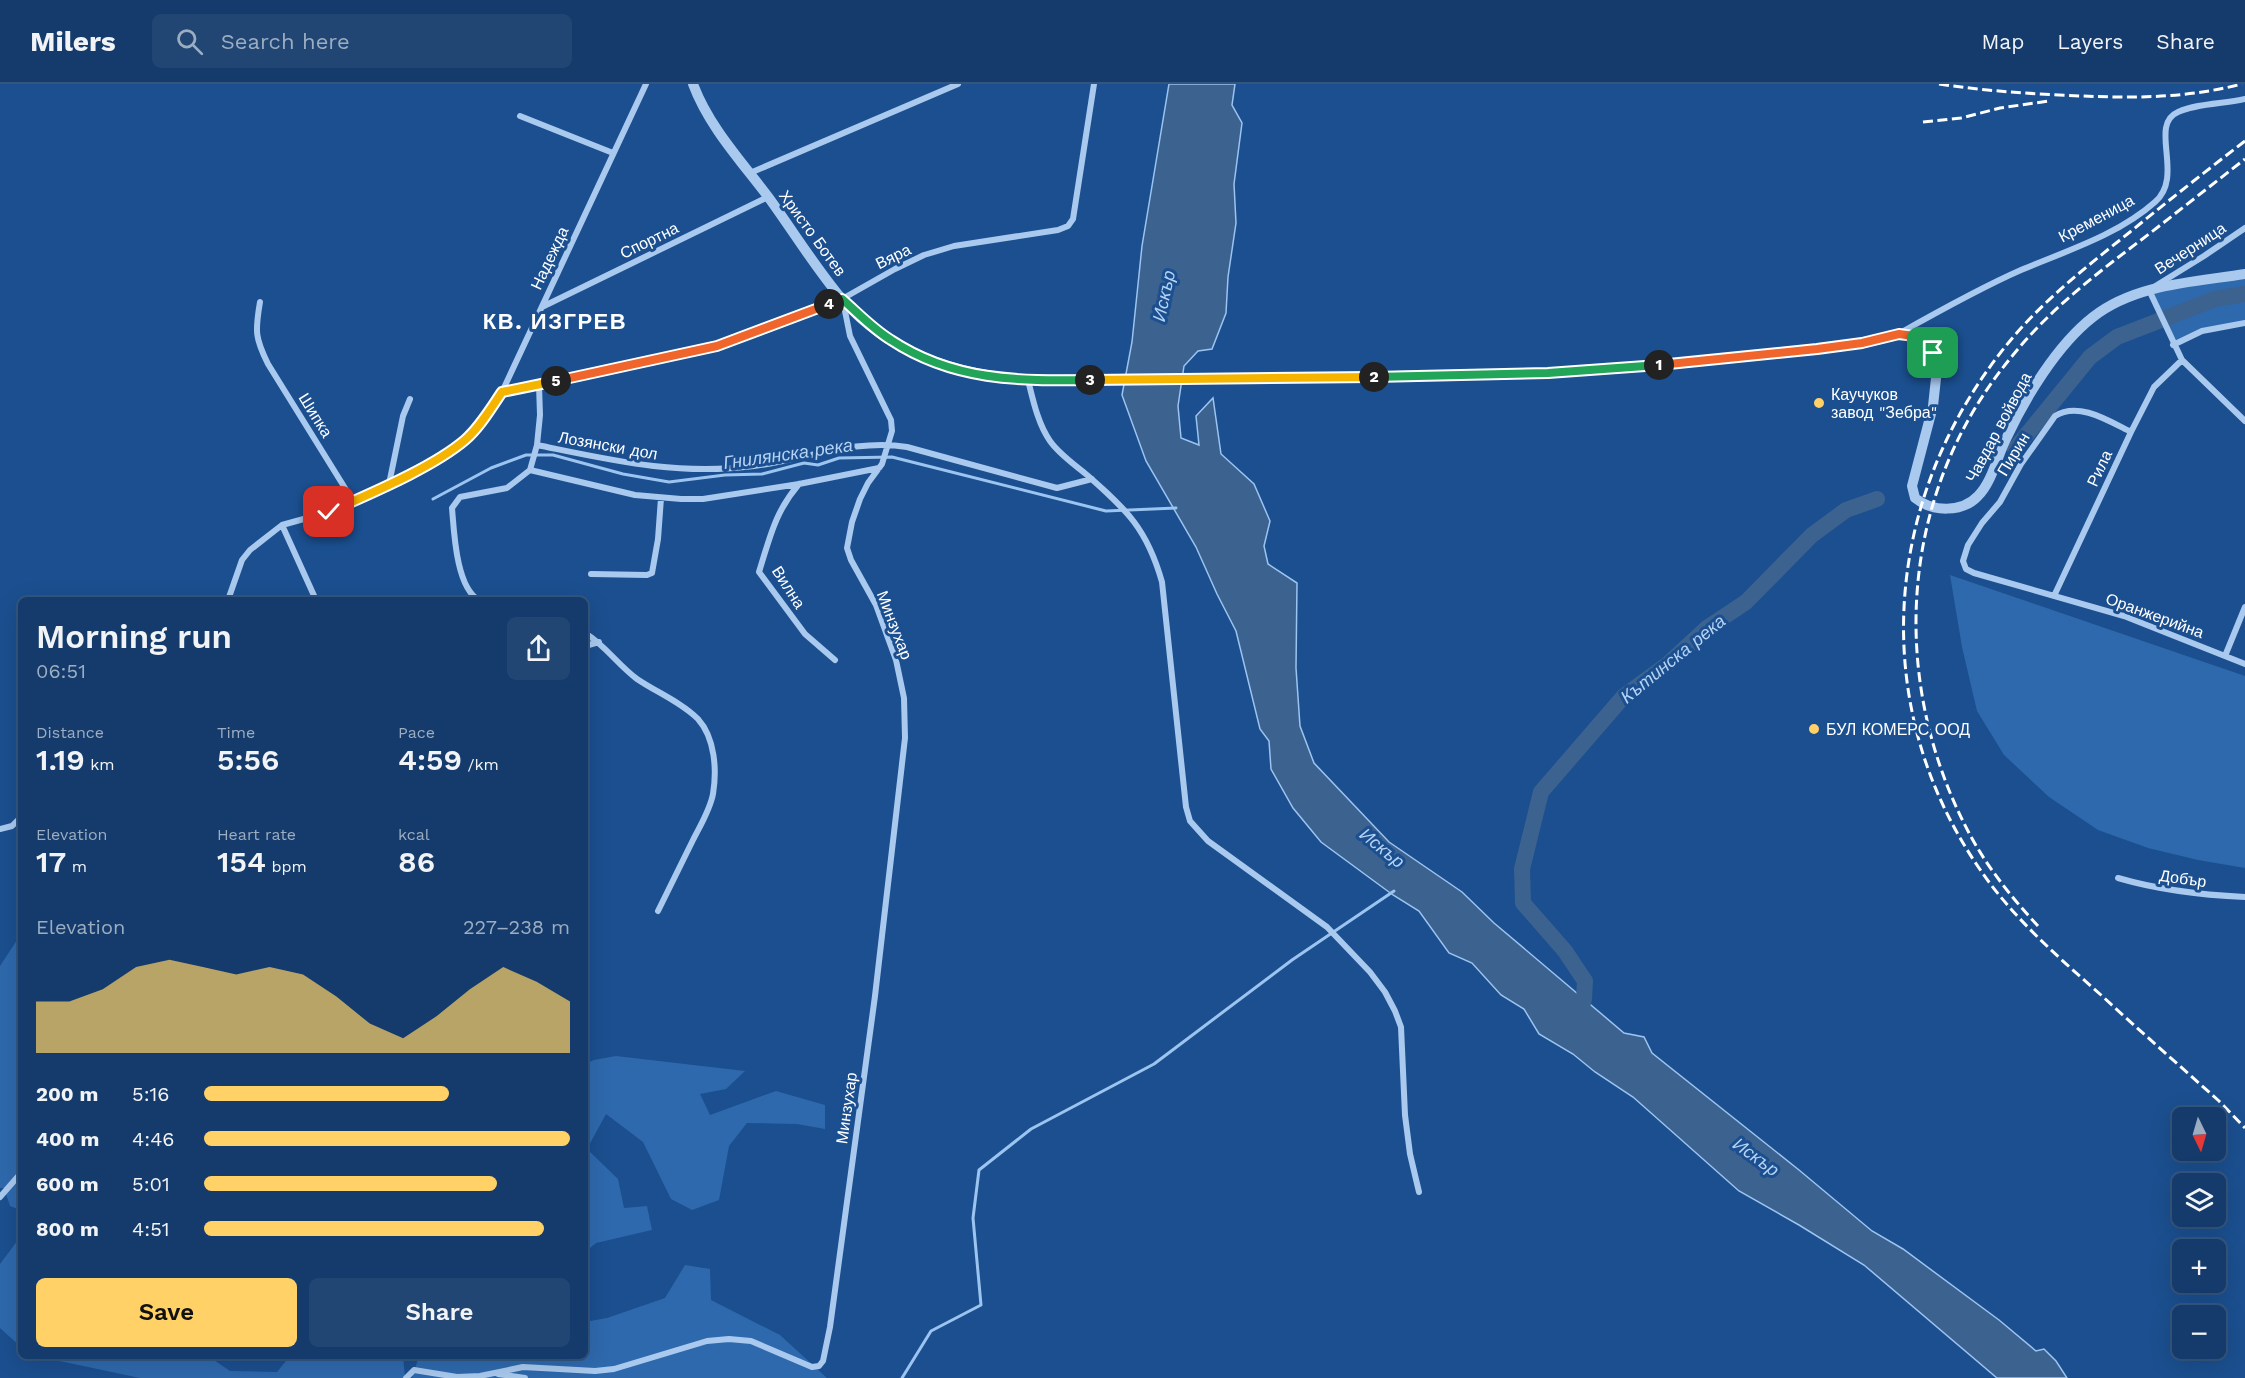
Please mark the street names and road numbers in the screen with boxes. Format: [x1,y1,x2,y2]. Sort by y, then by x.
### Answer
street label: Христо Ботев [775,187,850,280]
street label: Кременица [2055,191,2137,246]
street label: Спортна [617,218,682,263]
street label: Вечерница [2151,218,2229,278]
street label: Надежда [527,224,572,293]
street label: Вяра [872,240,914,273]
street label: Чавдар войвода [1961,369,2035,485]
street label: Шипка [295,390,337,441]
street label: Лозянски дол [557,427,659,464]
street label: Пирин [1993,429,2034,479]
street label: Рила [2083,447,2116,489]
street label: Вилна [768,563,809,612]
street label: Минзухар [873,588,916,662]
street label: Оранжерийна [2103,589,2207,642]
street label: Добър [2158,866,2208,891]
street label: Минзухар [832,1071,861,1145]

